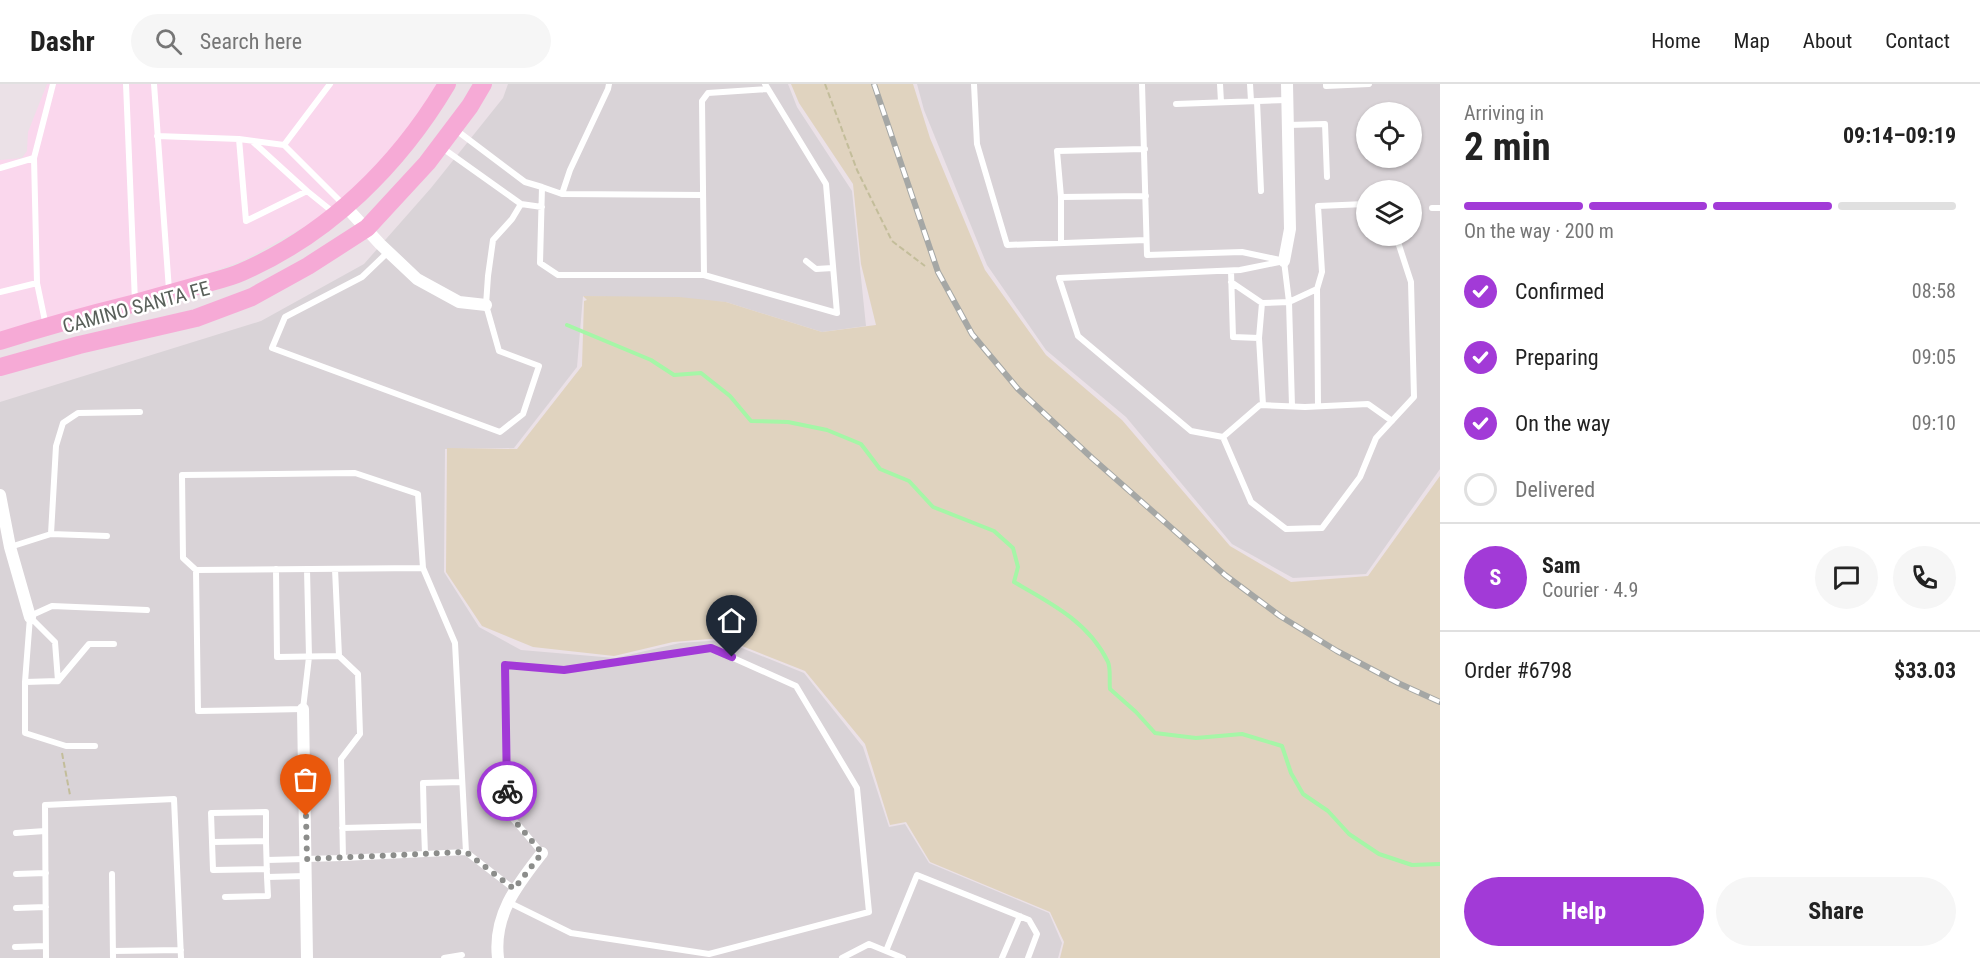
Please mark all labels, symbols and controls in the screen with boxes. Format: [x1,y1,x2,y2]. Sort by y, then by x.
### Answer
search box [131,14,551,68]
text: Dashr [30,25,95,58]
icon: search [152,25,185,58]
text: Search here [200,29,302,54]
text: Home [1651,29,1701,53]
text: Map [1734,29,1770,53]
text: About [1803,29,1852,53]
text: Contact [1885,29,1950,53]
text: Arriving in [1464,101,1544,125]
map controls [1356,102,1422,246]
button: locate [1356,102,1422,168]
text: 09:14–09:19 [1843,123,1956,148]
text: 2 min [1464,124,1551,170]
button: layers [1356,180,1422,246]
text: On the way · 200 m [1464,219,1614,243]
icon: check [1464,275,1497,308]
street label: CAMINO SANTA FE [60,276,212,338]
text: Confirmed [1515,279,1604,304]
text: 08:58 [1912,279,1956,303]
icon: check [1464,341,1497,374]
text: Preparing [1515,345,1599,370]
text: 09:05 [1912,345,1956,369]
icon: check [1464,407,1497,440]
text: On the way [1515,411,1610,436]
text: 09:10 [1912,411,1956,435]
text: Delivered [1515,477,1595,502]
button: chat [1815,546,1878,609]
button: phone [1893,546,1956,609]
text: Sam [1542,553,1581,578]
text: S [1490,565,1501,590]
text: Courier · 4.9 [1542,578,1638,602]
pin [706,595,757,657]
icon: home [715,604,748,637]
text: Order #6798 [1464,658,1572,683]
text: $33.03 [1894,658,1956,683]
pin [280,754,331,816]
courier [477,761,537,821]
icon: bag [289,763,322,796]
icon: bike [491,775,524,808]
button: Help [1464,877,1704,946]
button: Share [1716,877,1956,946]

